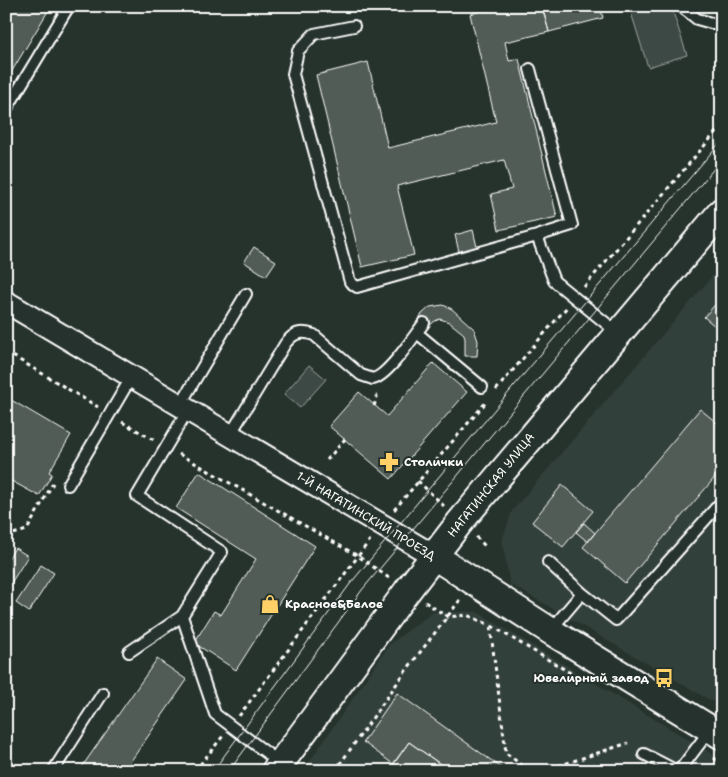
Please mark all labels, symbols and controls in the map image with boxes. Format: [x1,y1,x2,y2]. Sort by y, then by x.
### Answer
street label: НАГАТИНСКАЯ УЛИЦА [444,429,538,541]
pharmacy icon: Столички [378,451,400,473]
place label: Столички [404,454,464,470]
street label: 1-Й НАГАТИНСКИЙ ПРОЕЗД [293,468,439,564]
shop icon: Красное&Белое [259,593,281,615]
place label: Красное&Белое [285,596,383,612]
bus stop icon: Ювелирный завод [653,667,675,689]
place label: Ювелирный завод [533,670,650,686]

